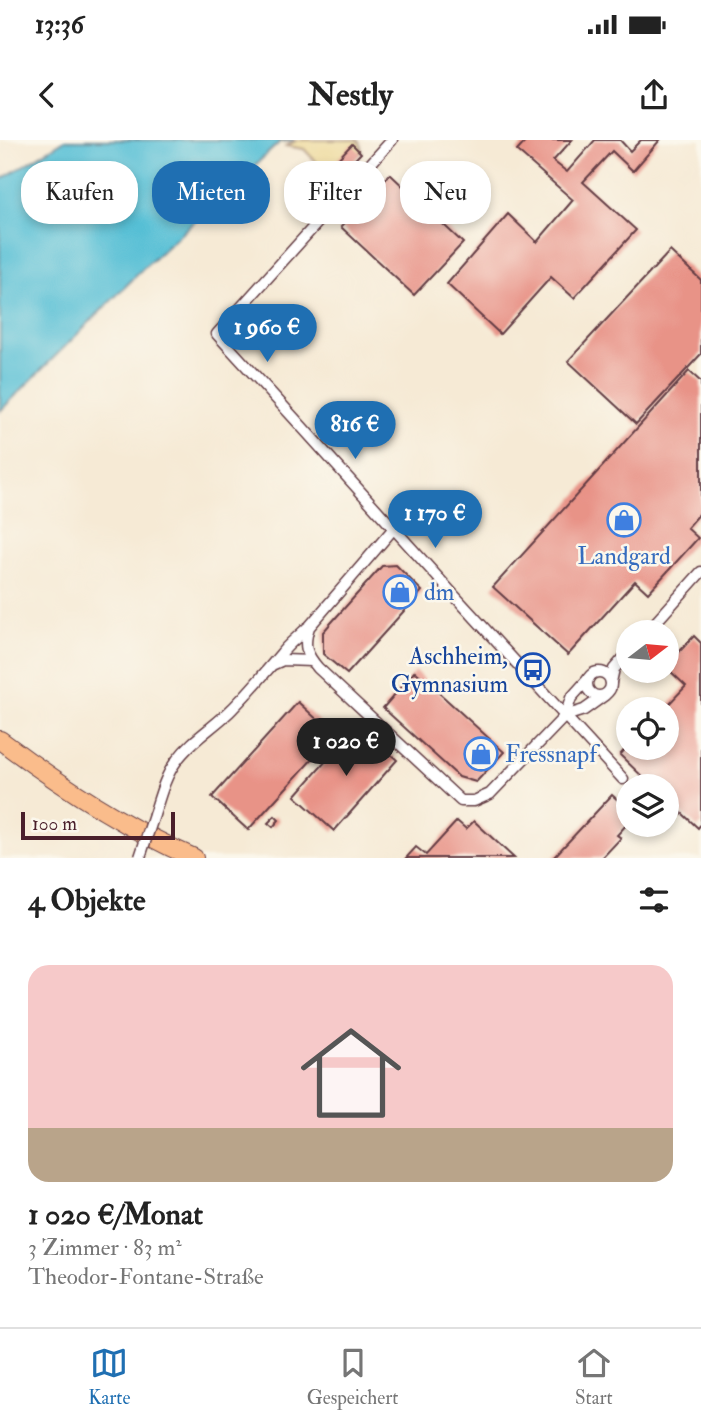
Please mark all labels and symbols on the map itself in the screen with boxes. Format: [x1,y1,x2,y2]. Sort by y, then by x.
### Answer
pin: 1 960 € [202,304,332,364]
pin: 816 € [306,402,404,461]
pin: 1 170 € [370,490,500,550]
shop icon: Landgard [605,501,643,539]
place label: Landgard [577,541,671,572]
shop icon: dm [381,573,419,611]
place label: dm [424,577,455,608]
north arrow [616,620,679,682]
place label: Aschheim, Gymnasium [391,641,508,700]
bus stop icon: Aschheim, Gymnasium [514,651,552,689]
pin: 1 020 € [281,718,411,778]
shop icon: Fressnapf [462,735,500,773]
place label: Fressnapf [505,739,600,770]
scale bar [21,809,175,841]

